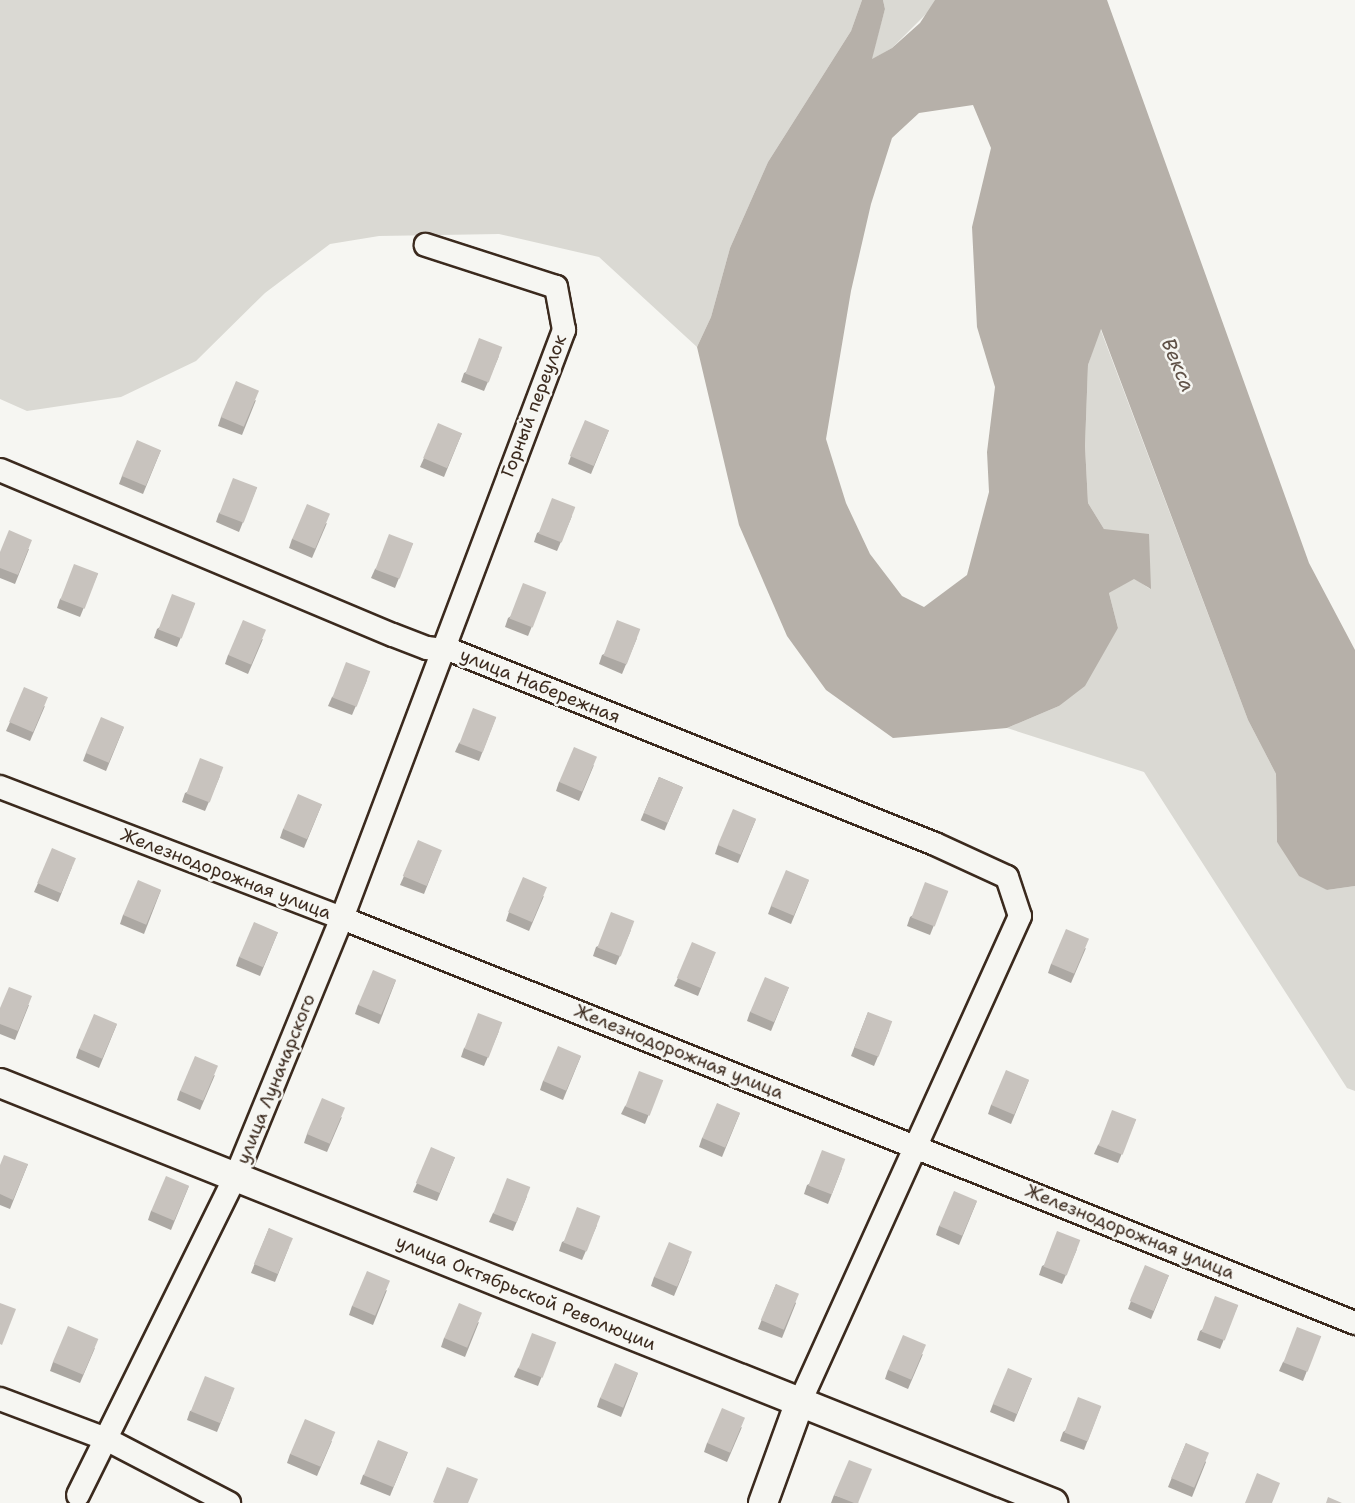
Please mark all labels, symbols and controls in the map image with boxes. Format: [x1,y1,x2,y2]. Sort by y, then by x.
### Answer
street label: Горный переулок [497,332,571,480]
water label: Векса [1156,335,1200,395]
street label: улица Набережная [457,644,623,728]
street label: Железнодорожная улица [118,824,334,924]
street label: улица Луначарского [232,991,320,1167]
street label: Железнодорожная улица [571,1000,787,1104]
street label: Железнодорожная улица [1022,1180,1238,1284]
street label: улица Октябрьской Революции [393,1231,659,1355]

